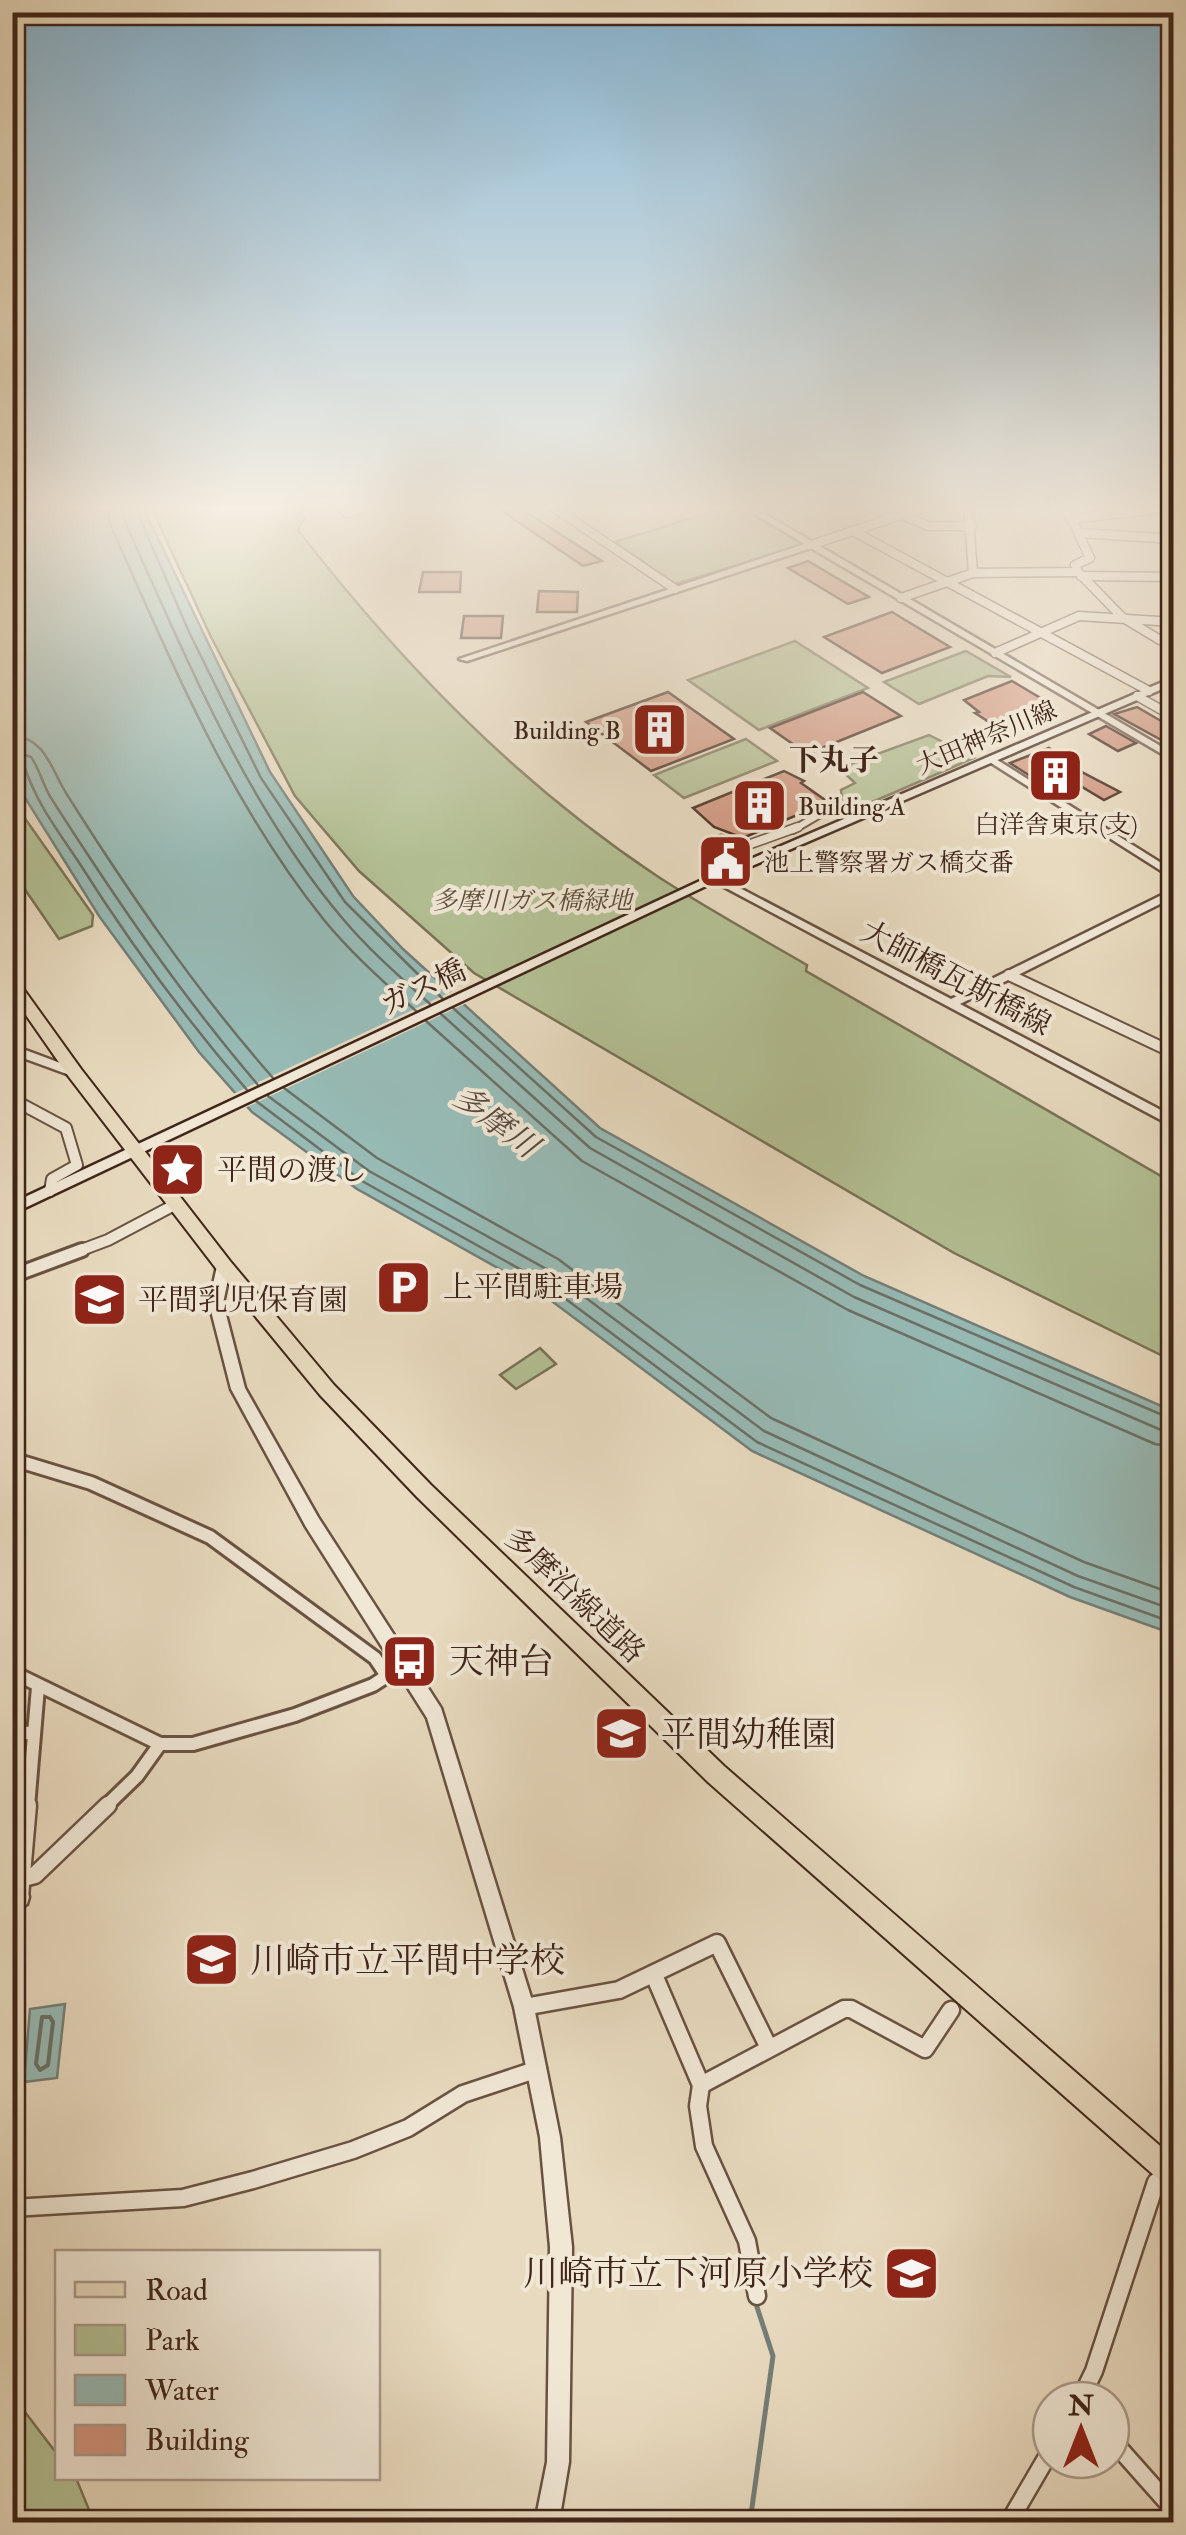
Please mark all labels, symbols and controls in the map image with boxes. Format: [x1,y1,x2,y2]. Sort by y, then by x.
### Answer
street label: 大田神奈川線 [911,695,1062,782]
building icon: Building B [630,700,690,760]
place label: Building B [513,716,621,747]
district label: 下丸子 [789,742,879,779]
building icon: 白洋舎東京(支) [1026,745,1086,805]
building icon: Building A [729,776,789,836]
place label: Building A [798,792,906,823]
place label: 白洋舎東京(支) [974,810,1138,841]
public building icon: 池上警察署ガス橋交番 [695,832,755,892]
place label: 池上警察署ガス橋交番 [764,848,1014,879]
park label: 多摩川ガス橋緑地 [432,886,635,917]
street label: 大師橋瓦斯橋線 [854,913,1057,1044]
street label: ガス橋 [375,952,472,1023]
water label: 多摩川 [445,1077,548,1168]
place icon: 平間の渡し [148,1140,208,1200]
place label: 平間の渡し [217,1152,367,1189]
parking icon: 上平間駐車場 [374,1257,434,1317]
place label: 上平間駐車場 [443,1269,623,1306]
school or university icon: 平間乳児保育園 [69,1270,129,1330]
place label: 平間乳児保育園 [138,1282,348,1319]
street label: 多摩沿線道路 [497,1520,652,1671]
bus stop icon: 天神台 [380,1631,440,1691]
place label: 天神台 [449,1640,554,1684]
school or university icon: 平間幼稚園 [592,1704,652,1764]
place label: 平間幼稚園 [661,1713,836,1757]
school or university icon: 川崎市立平間中学校 [181,1930,241,1990]
place label: 川崎市立平間中学校 [250,1939,565,1983]
school or university icon: 川崎市立下河原小学校 [882,2243,942,2303]
legend [55,2250,380,2480]
place label: 川崎市立下河原小学校 [523,2252,873,2296]
text: Road [145,2272,208,2309]
text: Park [145,2322,200,2359]
text: Water [144,2372,219,2409]
north arrow [1031,2380,1131,2480]
text: N [1067,2389,1094,2424]
text: Building [145,2422,250,2459]

